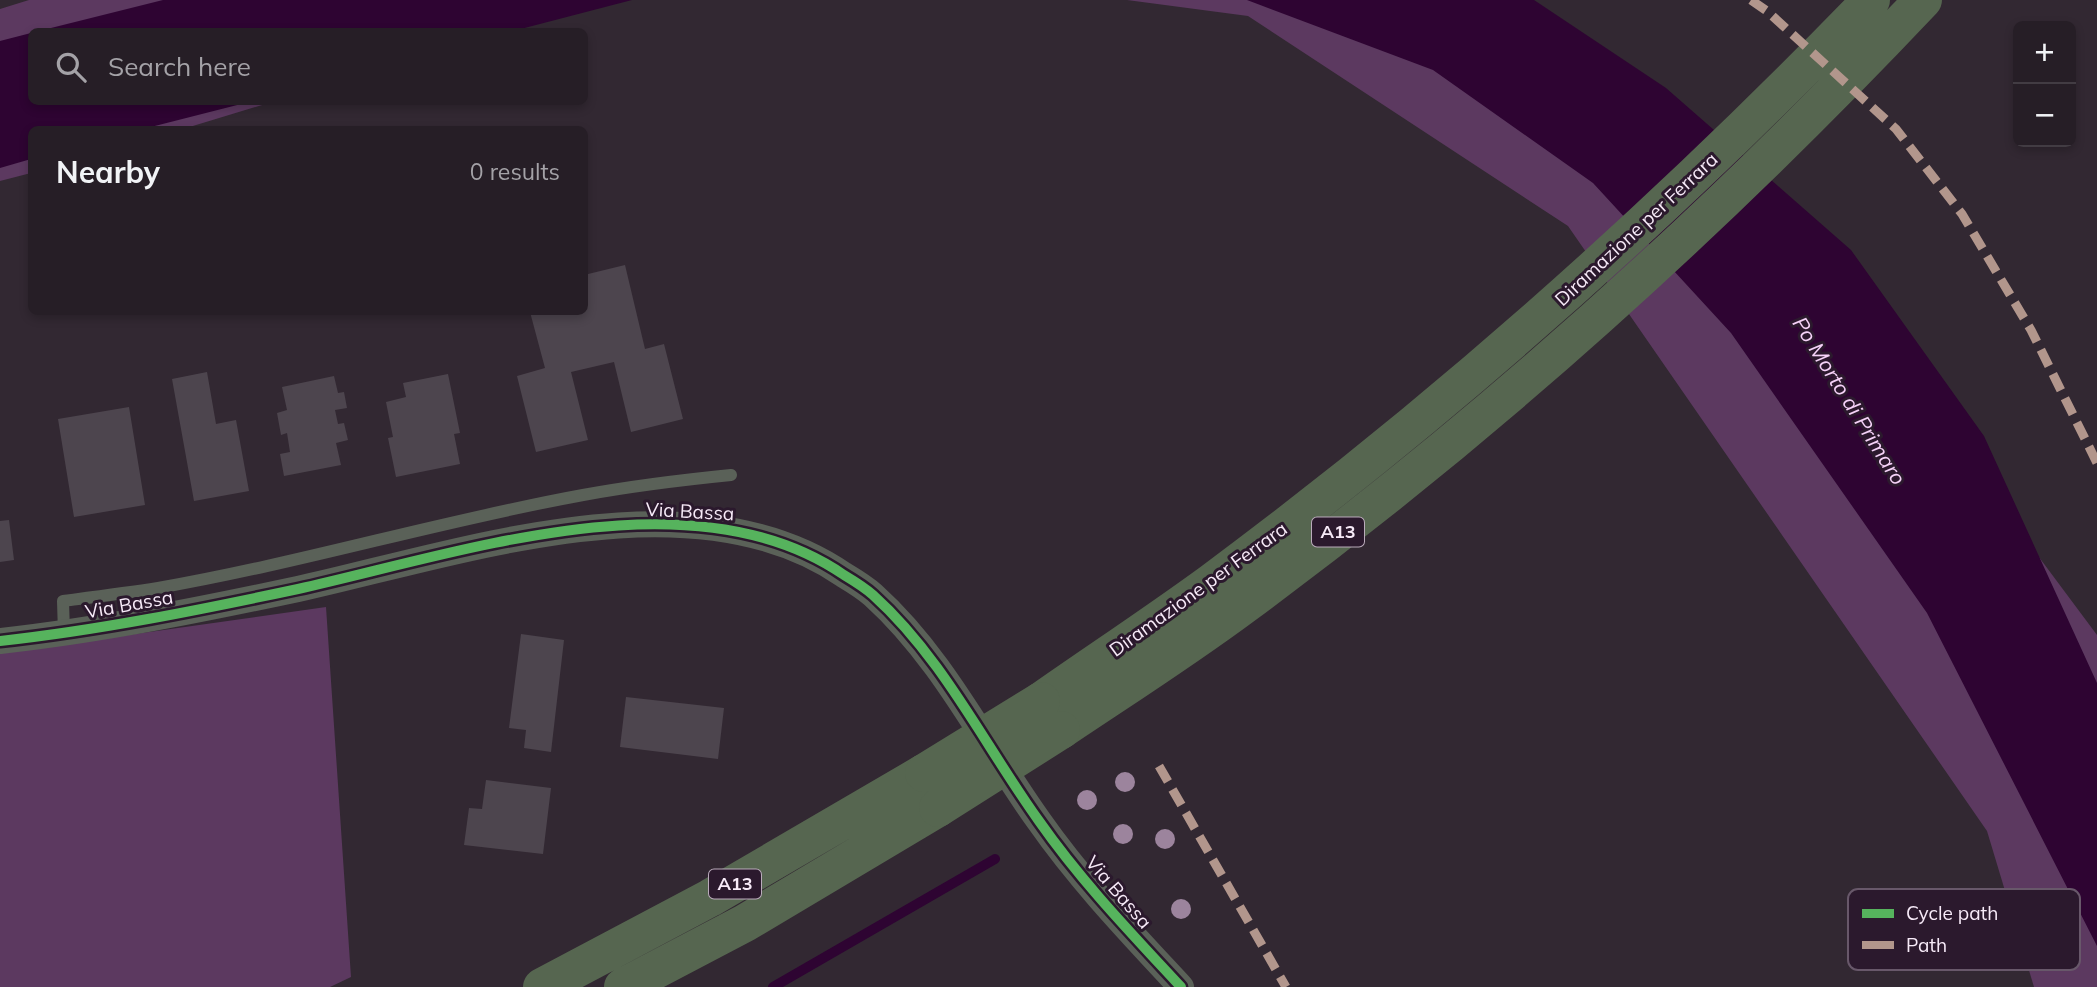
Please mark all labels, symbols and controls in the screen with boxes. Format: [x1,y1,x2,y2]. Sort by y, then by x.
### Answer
map controls [2013,21,2076,147]
button: + [2013,21,2076,84]
search box [28,28,588,105]
icon: search [52,48,90,86]
text: Search here [108,50,251,83]
button: − [2013,84,2076,147]
street label: Diramazione per Ferrara [1549,147,1723,311]
text: Nearby [56,153,160,191]
text: 0 results [470,157,560,186]
water label: Po Morto di Primaro [1788,312,1912,489]
street label: Via Bassa [645,497,735,525]
street label: Diramazione per Ferrara [1104,516,1292,662]
road number: A13 [1312,518,1364,546]
street label: Via Bassa [83,584,175,624]
street label: Via Bassa [1081,851,1157,933]
road number: A13 [709,870,761,898]
legend [1848,889,2080,970]
text: Cycle path [1906,901,1998,925]
text: Path [1906,933,1947,957]

